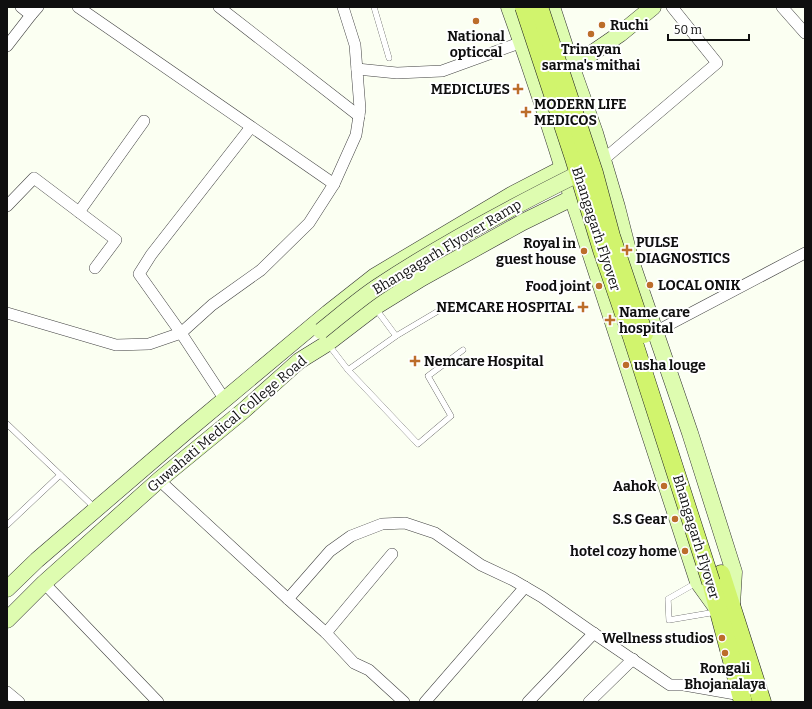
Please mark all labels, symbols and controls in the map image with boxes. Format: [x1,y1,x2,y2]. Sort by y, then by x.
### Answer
marker: National opticcal [471,16,481,26]
scale bar [668,16,749,42]
place label: Ruchi [610,17,649,34]
marker: Ruchi [597,20,607,30]
text: 50 m [674,23,703,37]
place label: National opticcal [447,28,506,61]
marker: Trinayan sarma's mithai [586,29,596,39]
place label: Trinayan sarma's mithai [542,41,641,74]
place label: MEDICLUES [431,81,510,98]
marker: MEDICLUES [513,84,523,94]
place label: MODERN LIFE MEDICOS [534,96,627,129]
marker: MODERN LIFE MEDICOS [521,107,531,117]
street label: Bhangagarh Flyover [568,165,624,293]
street label: Bhangagarh Flyover Ramp [369,196,525,298]
place label: PULSE DIAGNOSTICS [636,234,730,267]
place label: Royal in guest house [496,235,576,268]
marker: PULSE DIAGNOSTICS [621,244,633,256]
marker: Royal in guest house [579,246,589,256]
place label: LOCAL ONIK [658,277,741,294]
place label: Food joint [525,278,591,295]
marker: LOCAL ONIK [645,280,655,290]
marker: Food joint [594,281,604,291]
place label: NEMCARE HOSPITAL [436,299,574,316]
marker: NEMCARE HOSPITAL [577,301,589,313]
place label: Name care hospital [619,304,690,337]
marker: Name care hospital [604,314,616,326]
street label: Guwahati Medical College Road [144,352,310,496]
place label: Nemcare Hospital [424,353,544,370]
marker: Nemcare Hospital [409,355,421,367]
place label: usha louge [634,357,706,374]
marker: usha louge [621,360,631,370]
street label: Bhangagarh Flyover [669,473,723,601]
place label: Aahok [613,478,657,495]
marker: Aahok [659,481,669,491]
place label: S.S Gear [613,511,667,528]
marker: S.S Gear [670,514,680,524]
place label: hotel cozy home [570,543,677,560]
marker: hotel cozy home [680,546,690,556]
place label: Wellness studios [602,630,714,647]
marker: Wellness studios [717,633,727,643]
marker: Rongali Bhojanalaya [720,648,730,658]
place label: Rongali Bhojanalaya [684,660,766,693]

